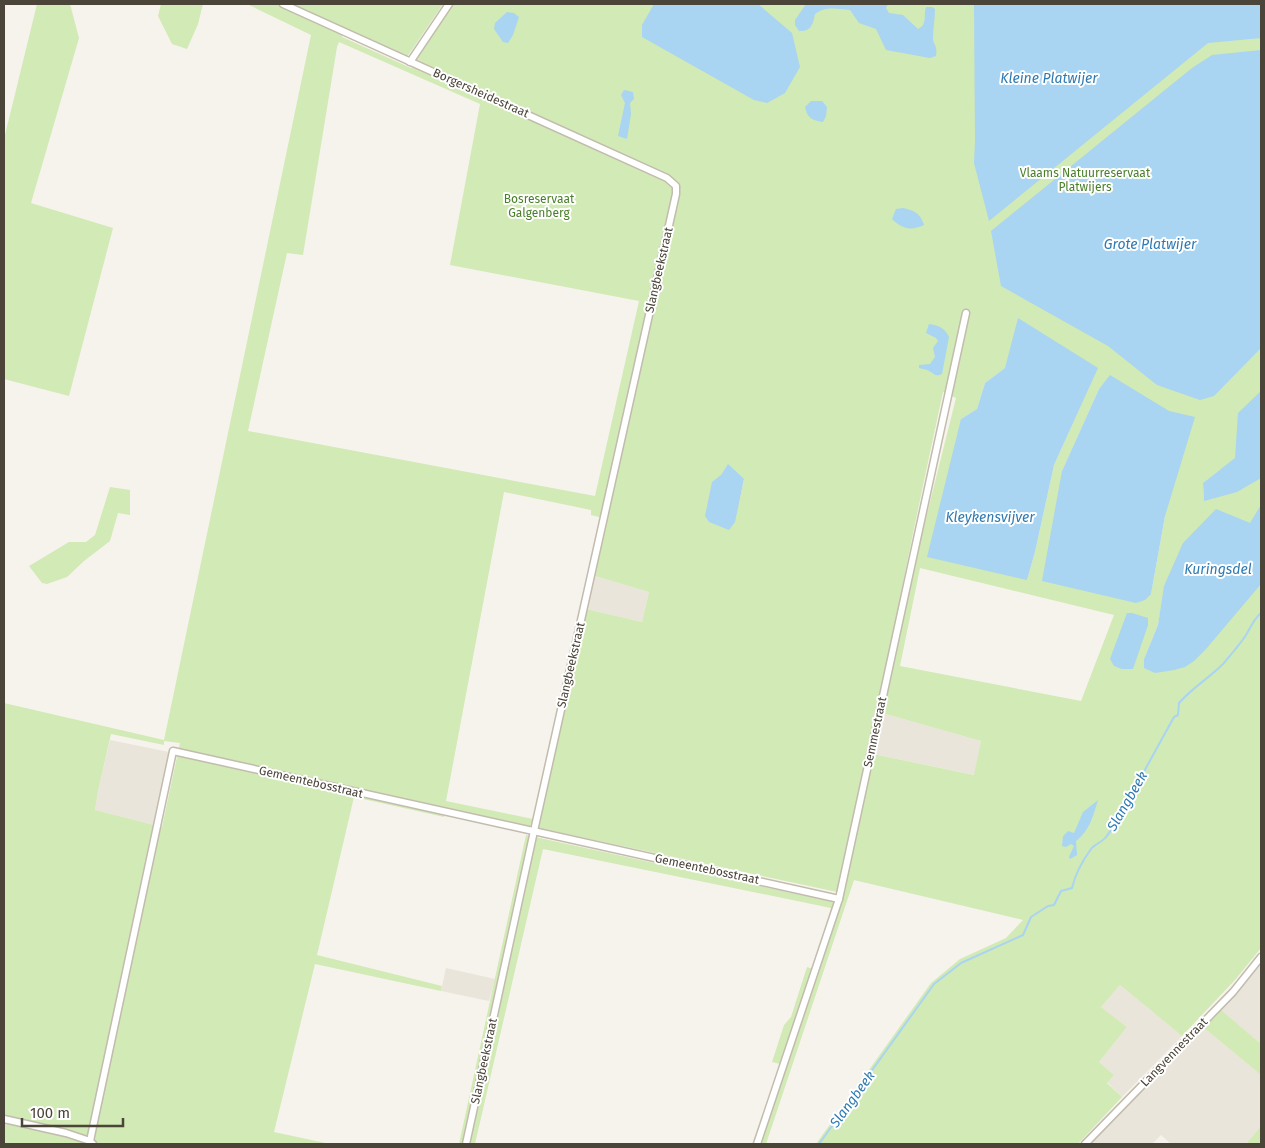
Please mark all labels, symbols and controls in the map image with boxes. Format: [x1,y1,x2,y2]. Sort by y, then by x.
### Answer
street label: Borgersheidestraat [431,66,532,121]
water label: Kleine Platwijer [1000,70,1098,87]
park label: Vlaams Natuurreservaat Platwijers [1020,166,1151,194]
park label: Bosreservaat Galgenberg [504,192,575,220]
street label: Slangbeekstraat [642,225,676,314]
water label: Grote Platwijer [1104,236,1197,253]
water label: Kleykensvijver [945,509,1035,526]
water label: Kuringsdel [1184,561,1252,578]
street label: Slangbeekstraat [554,620,588,709]
street label: Semmestraat [861,695,889,769]
street label: Gemeentebosstraat [258,763,365,801]
water label: Slangbeek [1103,768,1151,835]
street label: Gemeentebosstraat [654,851,761,887]
street label: Langvennestraat [1138,1014,1211,1089]
street label: Slangbeekstraat [468,1016,500,1105]
water label: Slangbeek [826,1067,879,1132]
scale bar [22,1096,124,1128]
text: 100 m [30,1104,70,1122]

